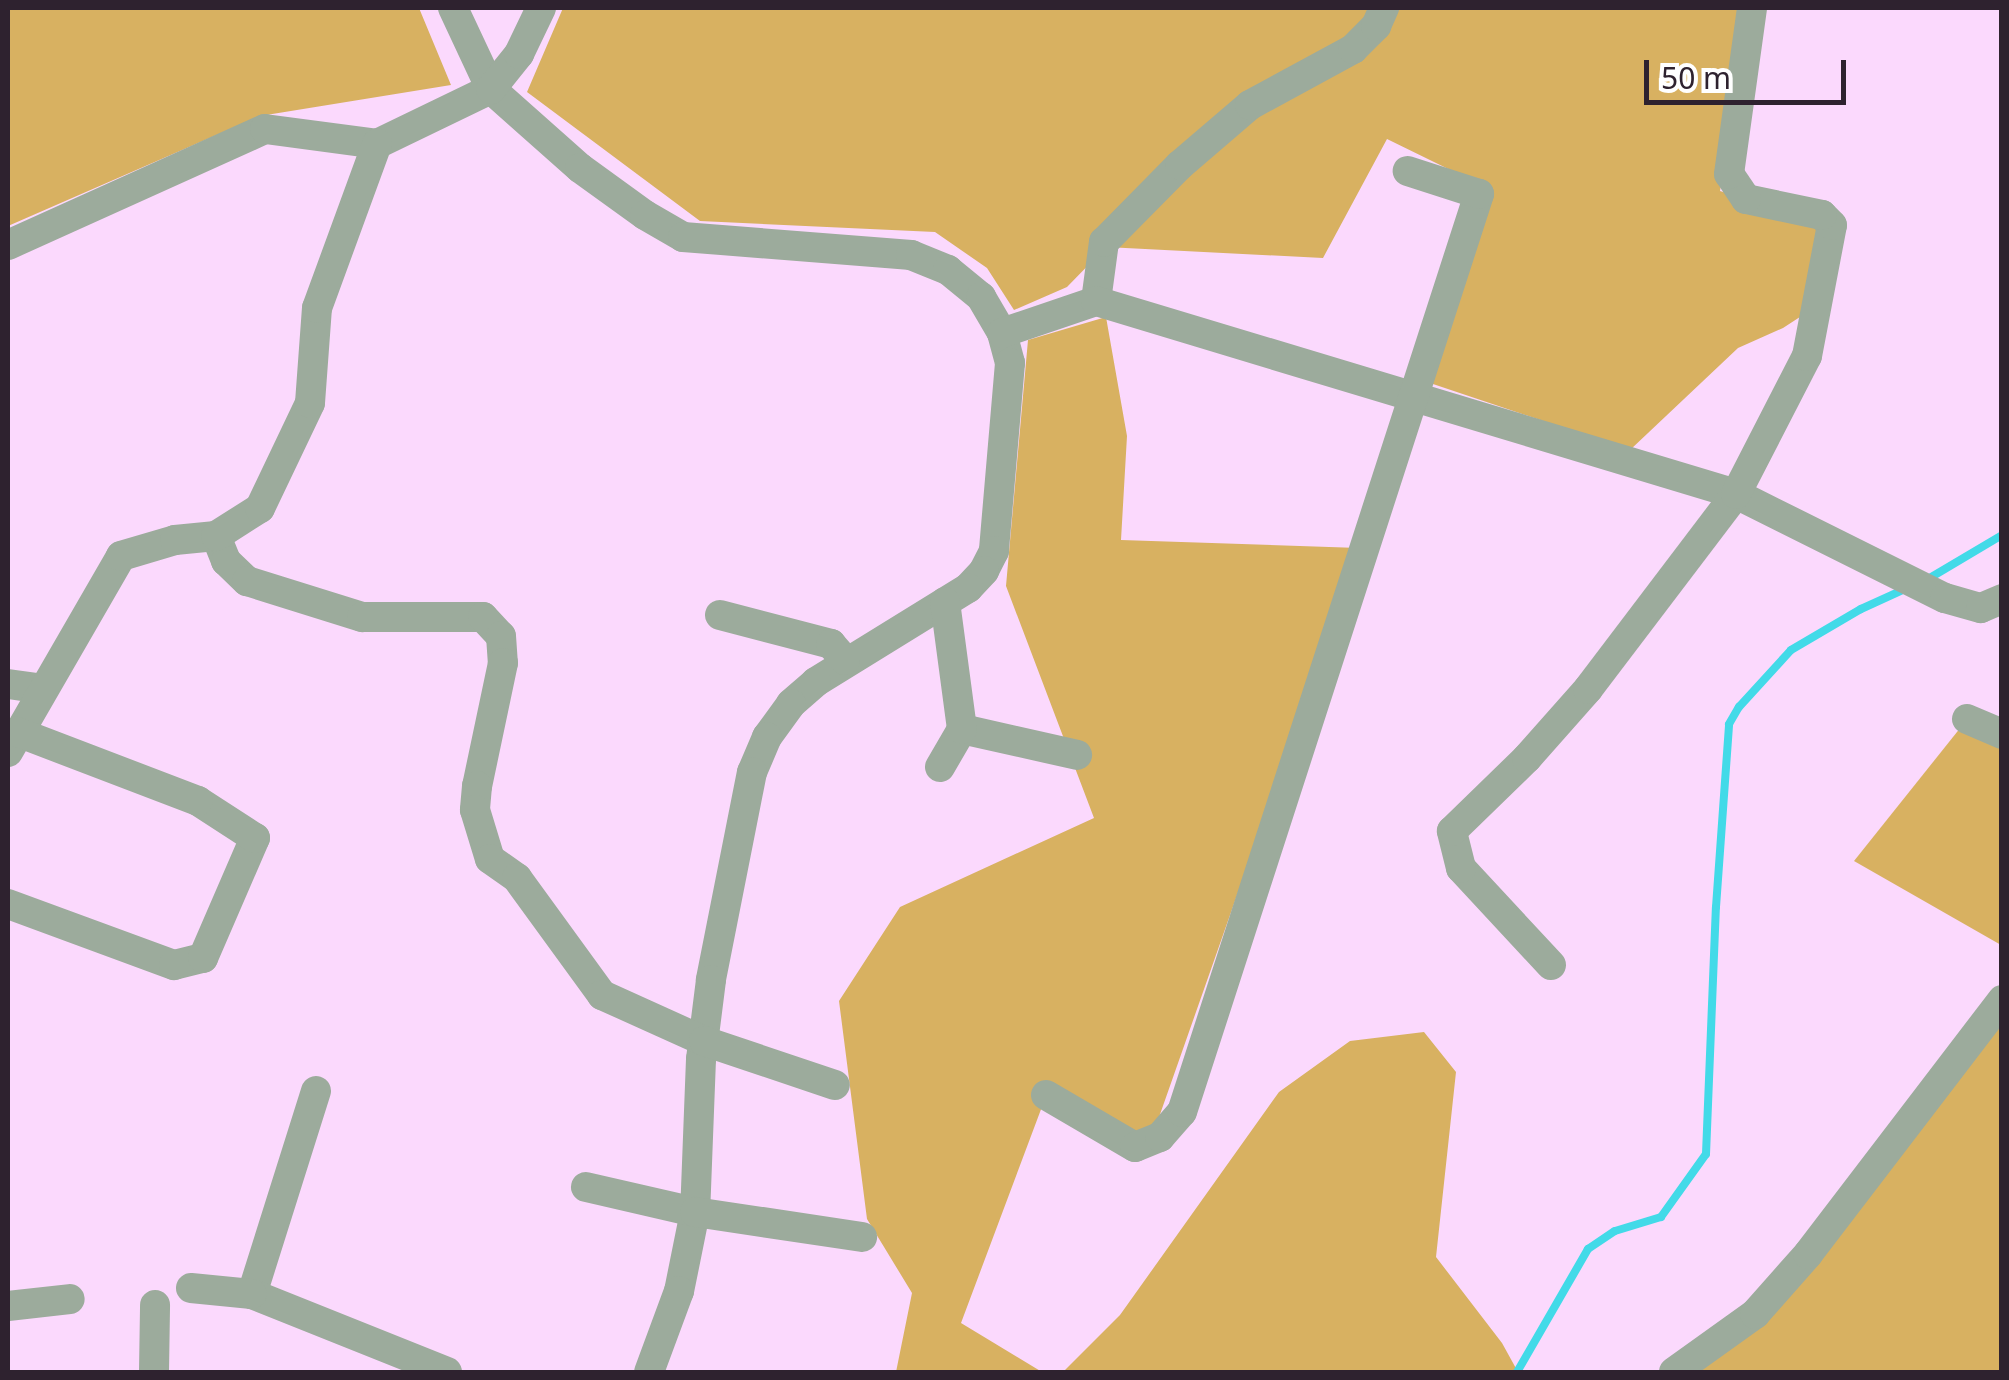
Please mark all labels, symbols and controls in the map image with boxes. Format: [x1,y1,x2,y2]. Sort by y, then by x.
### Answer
scale bar [1649,40,1852,102]
text: 50 m [1661,57,1731,98]

